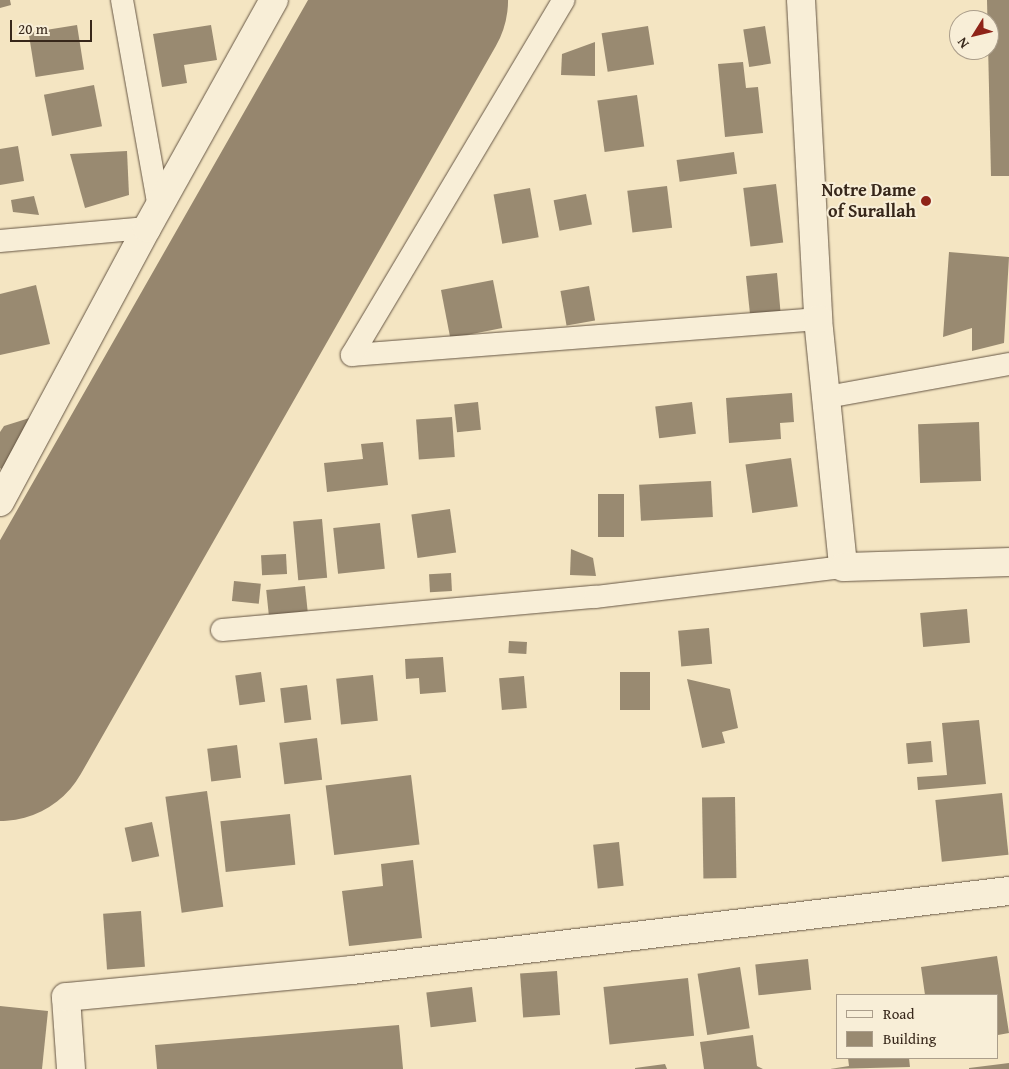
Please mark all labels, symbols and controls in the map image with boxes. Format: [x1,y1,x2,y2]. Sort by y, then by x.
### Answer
scale bar [12,10,95,42]
north arrow [949,10,999,60]
text: 20 m [18,18,48,39]
text: N [952,34,974,53]
place label: Notre Dame of Surallah [822,180,916,222]
marker: Notre Dame of Surallah [920,195,932,207]
legend [836,994,999,1059]
text: Road [883,1003,914,1024]
text: Building [883,1028,936,1049]

